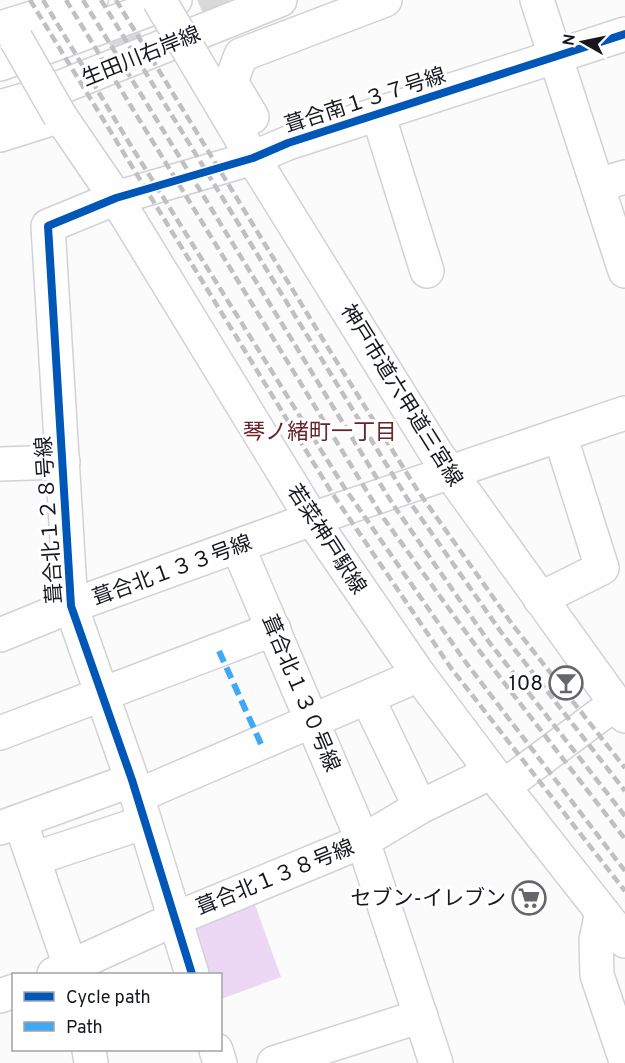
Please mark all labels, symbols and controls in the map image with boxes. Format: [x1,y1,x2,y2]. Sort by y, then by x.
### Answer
north arrow [553,12,613,72]
street label: 生田川右岸線 [78,21,205,94]
text: N [559,33,581,47]
street label: 葺合南１３７号線 [281,63,450,140]
street label: 神戸市道六甲道三宮線 [334,300,468,492]
district label: 琴ノ緒町一丁目 [243,420,397,447]
street label: 葺合北１２８号線 [31,435,70,605]
street label: 若菜神戸駅線 [280,480,371,600]
street label: 葺合北１３３号線 [89,530,256,613]
street label: 葺合北１３０号線 [254,611,345,776]
bar icon: 108 [548,665,584,701]
place label: 108 [509,671,543,698]
street label: 葺合北１３８号線 [193,834,359,922]
supermarket icon: セブン-イレブン [511,880,547,916]
place label: セブン-イレブン [351,886,506,913]
legend [12,973,222,1051]
text: Cycle path [66,987,151,1010]
text: Path [66,1017,103,1040]

